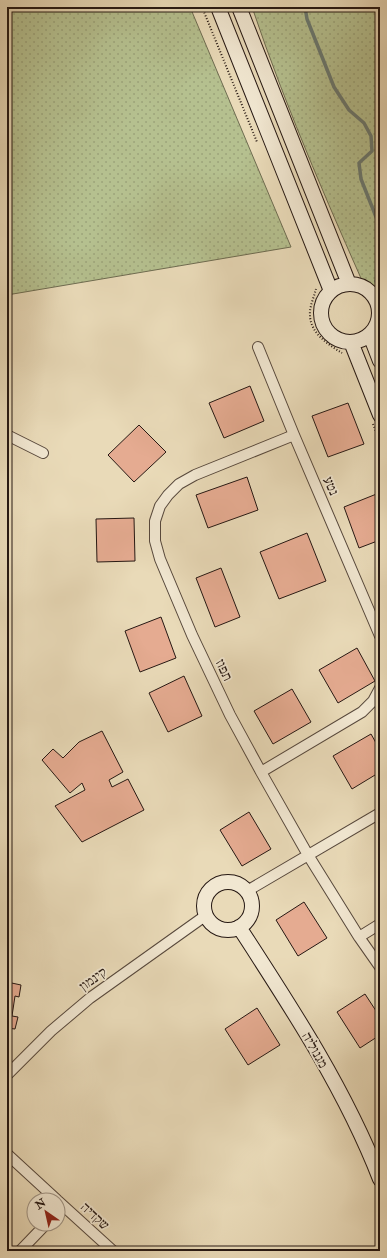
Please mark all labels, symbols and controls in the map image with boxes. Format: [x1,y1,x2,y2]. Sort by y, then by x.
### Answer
street label: נטע [320,474,342,498]
street label: תפוז [212,656,236,684]
street label: קינמון [76,963,110,995]
street label: מגנוליה [298,1029,332,1071]
north arrow [26,1192,66,1232]
text: N [32,1195,49,1213]
street label: שקדיה [77,1198,113,1234]

